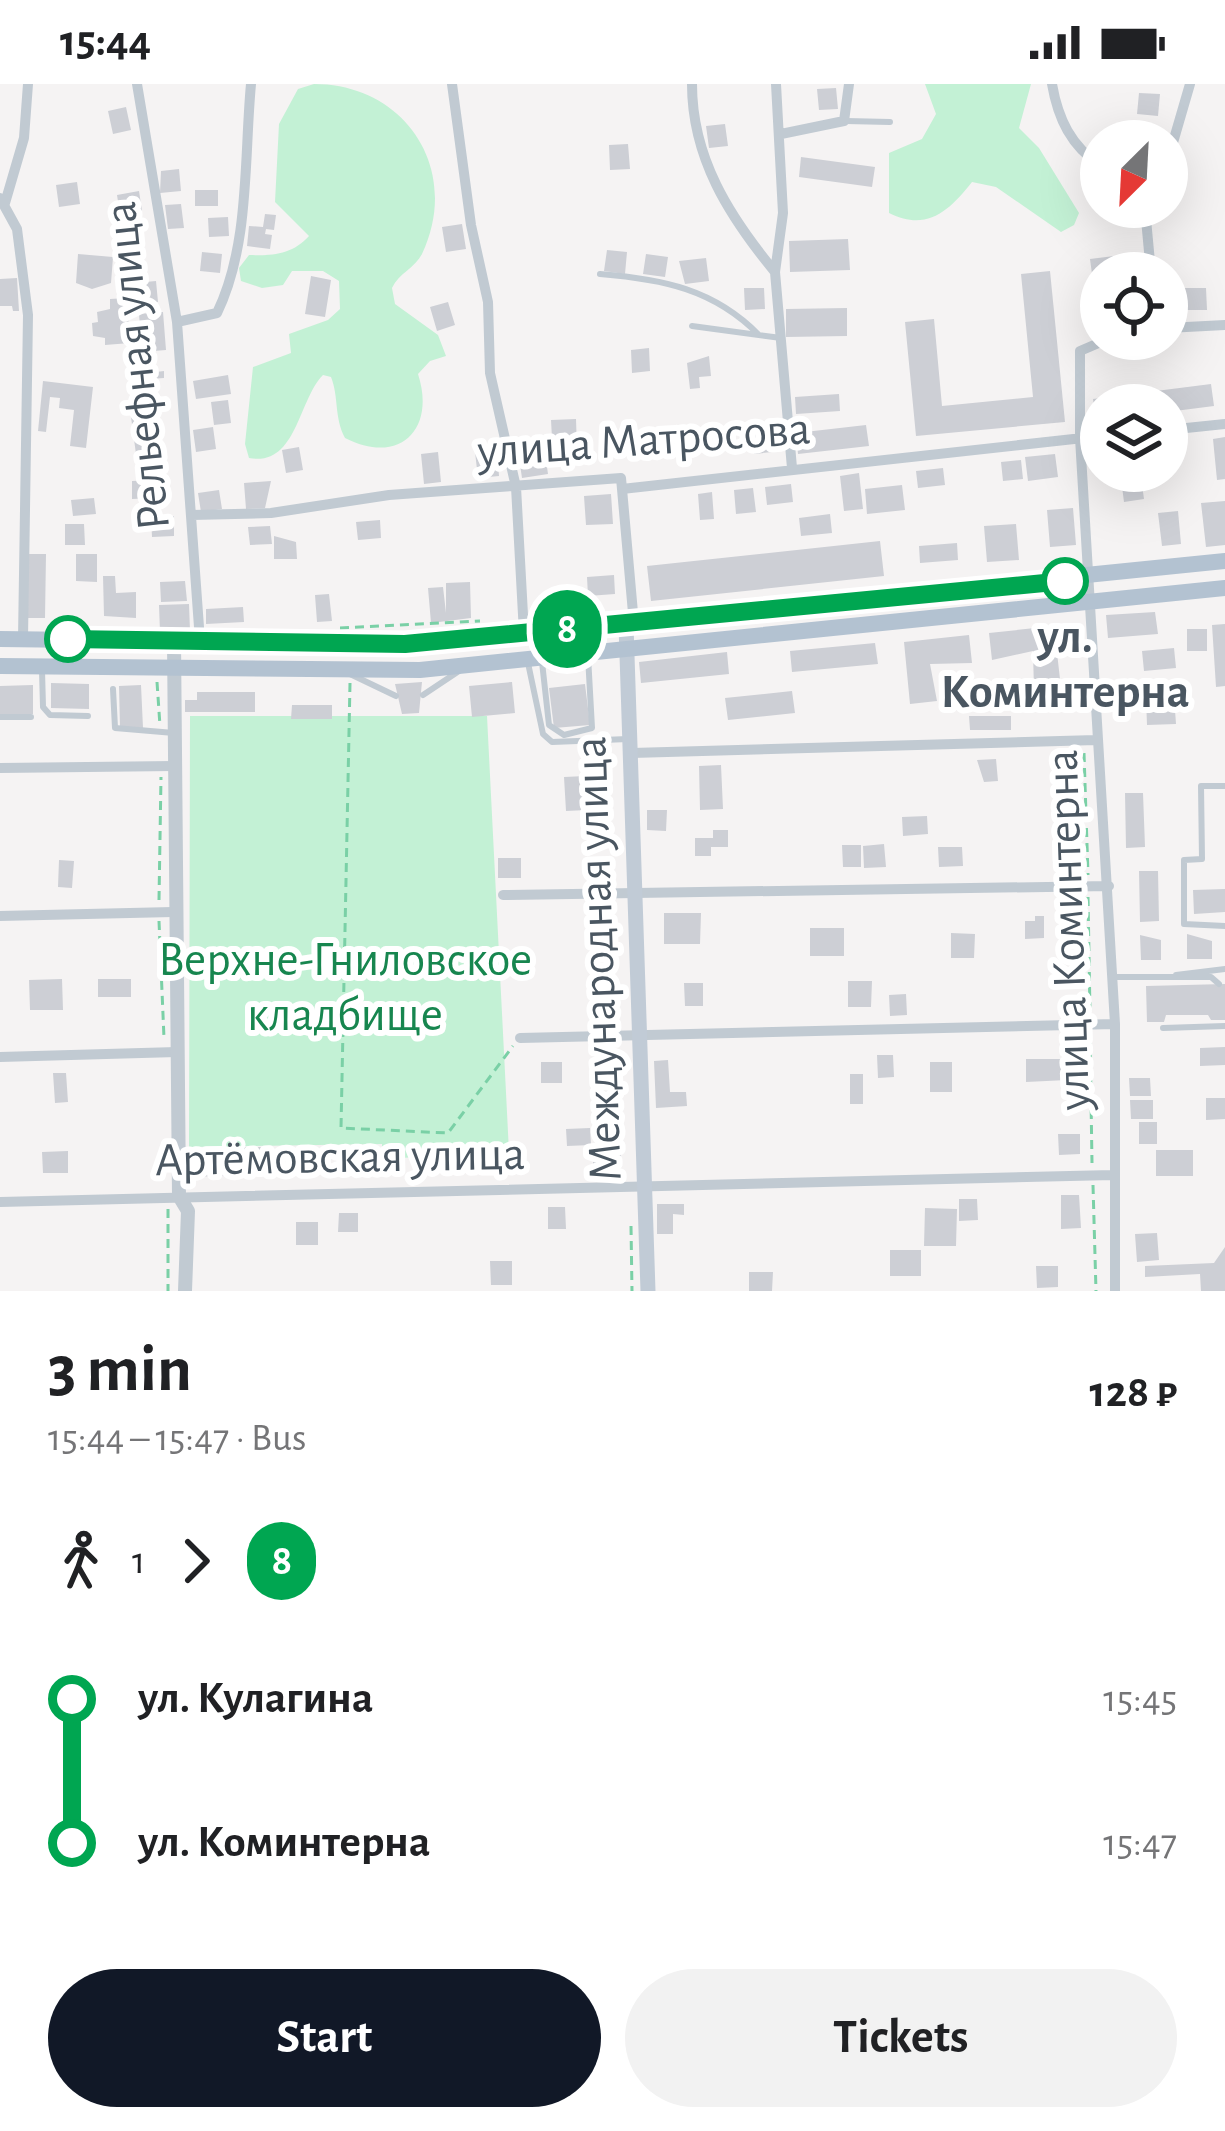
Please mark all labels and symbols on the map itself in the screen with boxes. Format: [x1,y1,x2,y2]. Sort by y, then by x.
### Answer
north arrow [1080,120,1188,228]
street label: Рельефная улица [97,199,179,533]
street label: улица Матросова [475,405,812,477]
marker: ул. Коминтерна [1043,559,1087,603]
line badge: 8 [528,590,606,668]
place label: ул. Коминтерна [941,614,1189,717]
unlabelled marker [46,617,90,661]
street label: Международная улица [567,735,631,1183]
street label: улица Коминтерна [1039,749,1099,1112]
park label: Верхне-Гниловское кладбище [158,937,532,1040]
street label: Артёмовская улица [154,1131,526,1185]

